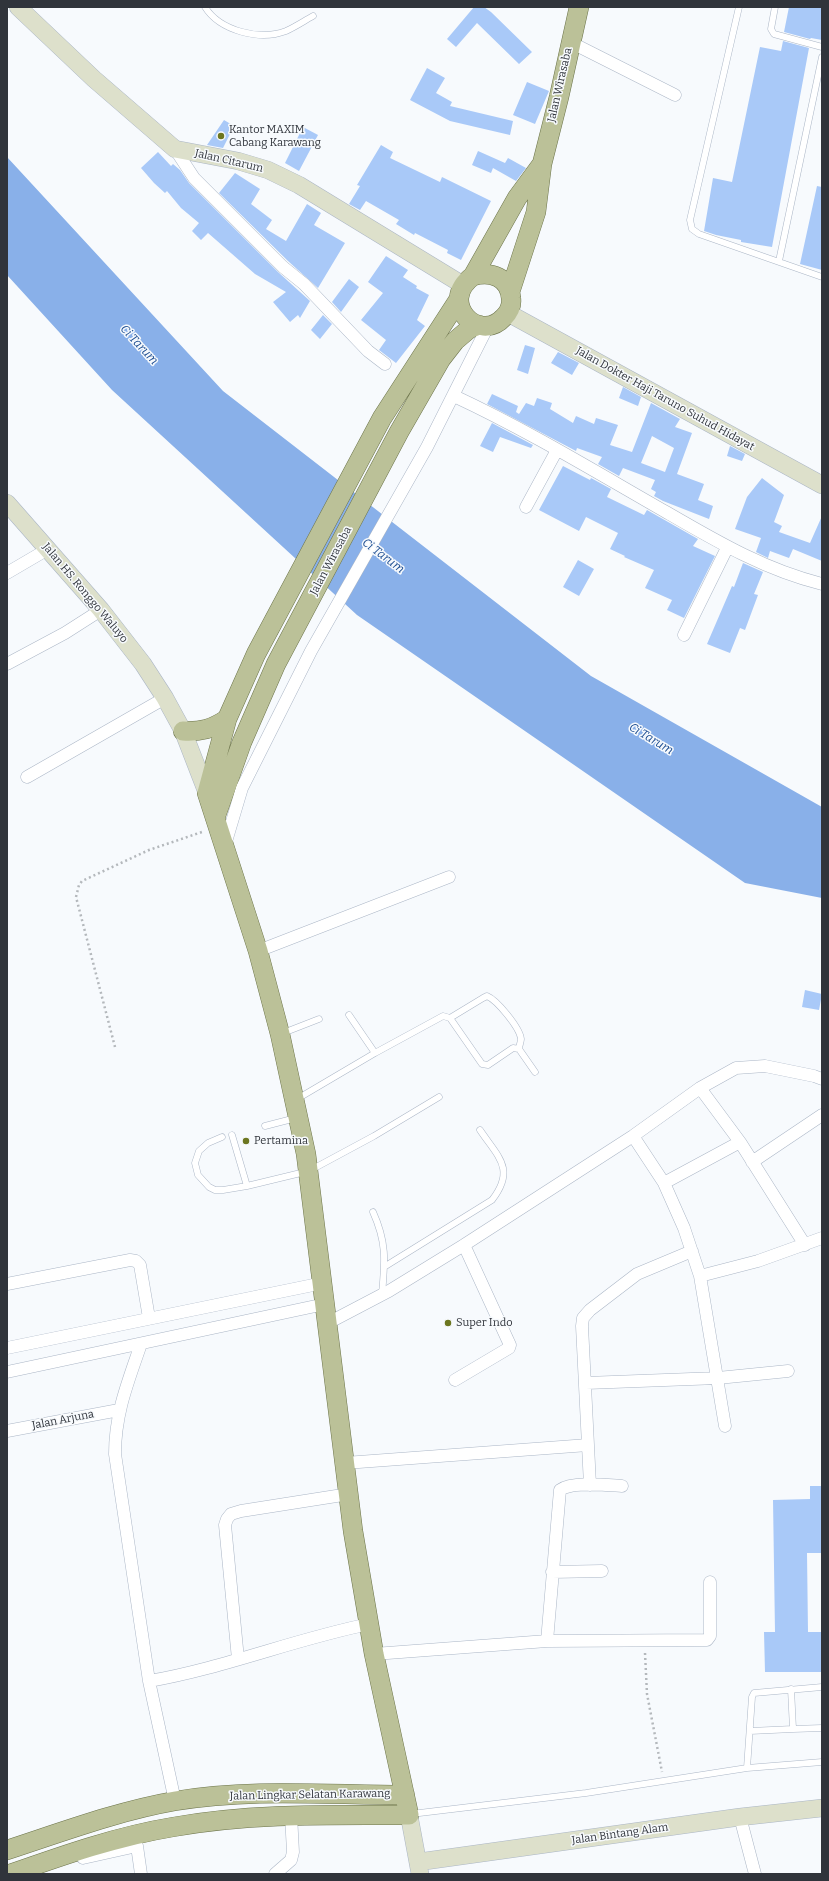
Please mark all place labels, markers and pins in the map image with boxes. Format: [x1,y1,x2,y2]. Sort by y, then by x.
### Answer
place label: Kantor MAXIM Cabang Karawang [229,123,321,149]
marker: Kantor MAXIM Cabang Karawang [216,131,226,141]
place label: Pertamina [254,1134,308,1148]
marker: Pertamina [241,1136,251,1146]
place label: Super Indo [456,1316,513,1330]
marker: Super Indo [443,1318,453,1328]

